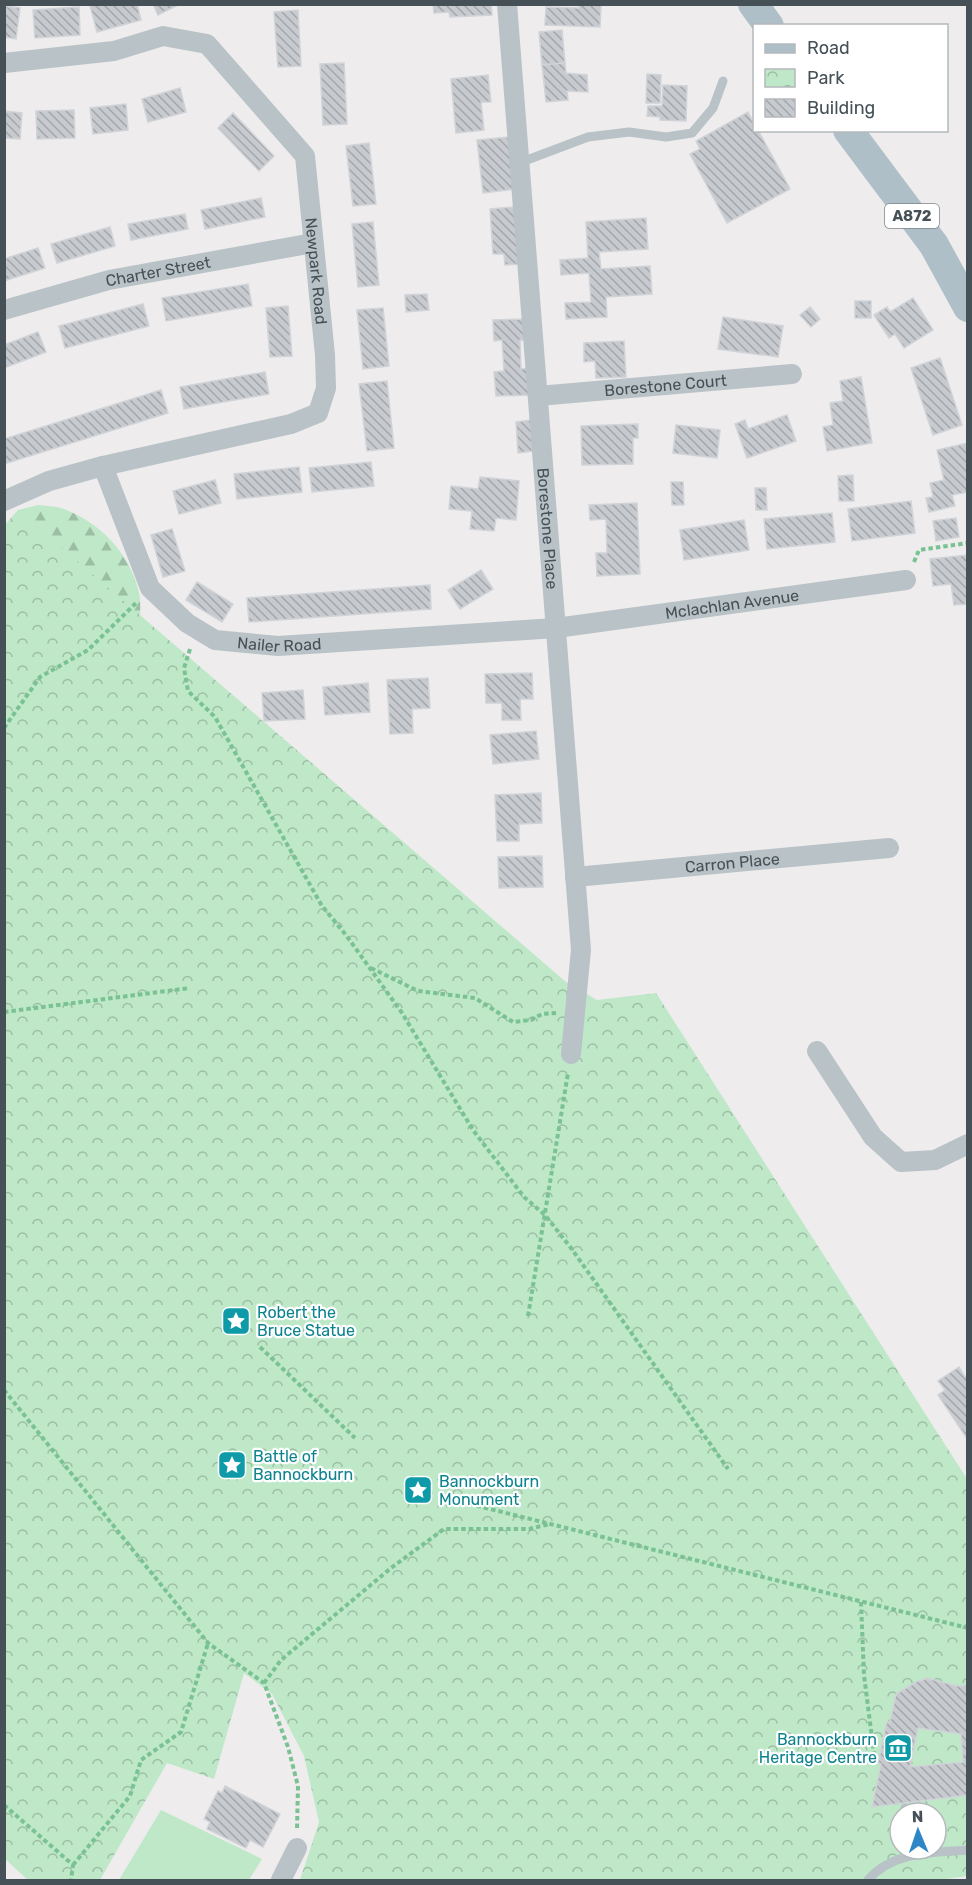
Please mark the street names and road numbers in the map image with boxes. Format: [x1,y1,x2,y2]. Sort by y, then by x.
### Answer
road number: A872 [885,204,939,228]
street label: Newpark Road [301,217,331,325]
street label: Charter Street [104,253,212,290]
street label: Borestone Court [604,371,728,400]
street label: Borestone Place [533,467,562,590]
street label: Mclachlan Avenue [664,586,800,623]
street label: Nailer Road [236,633,322,656]
street label: Carron Place [684,849,781,877]

